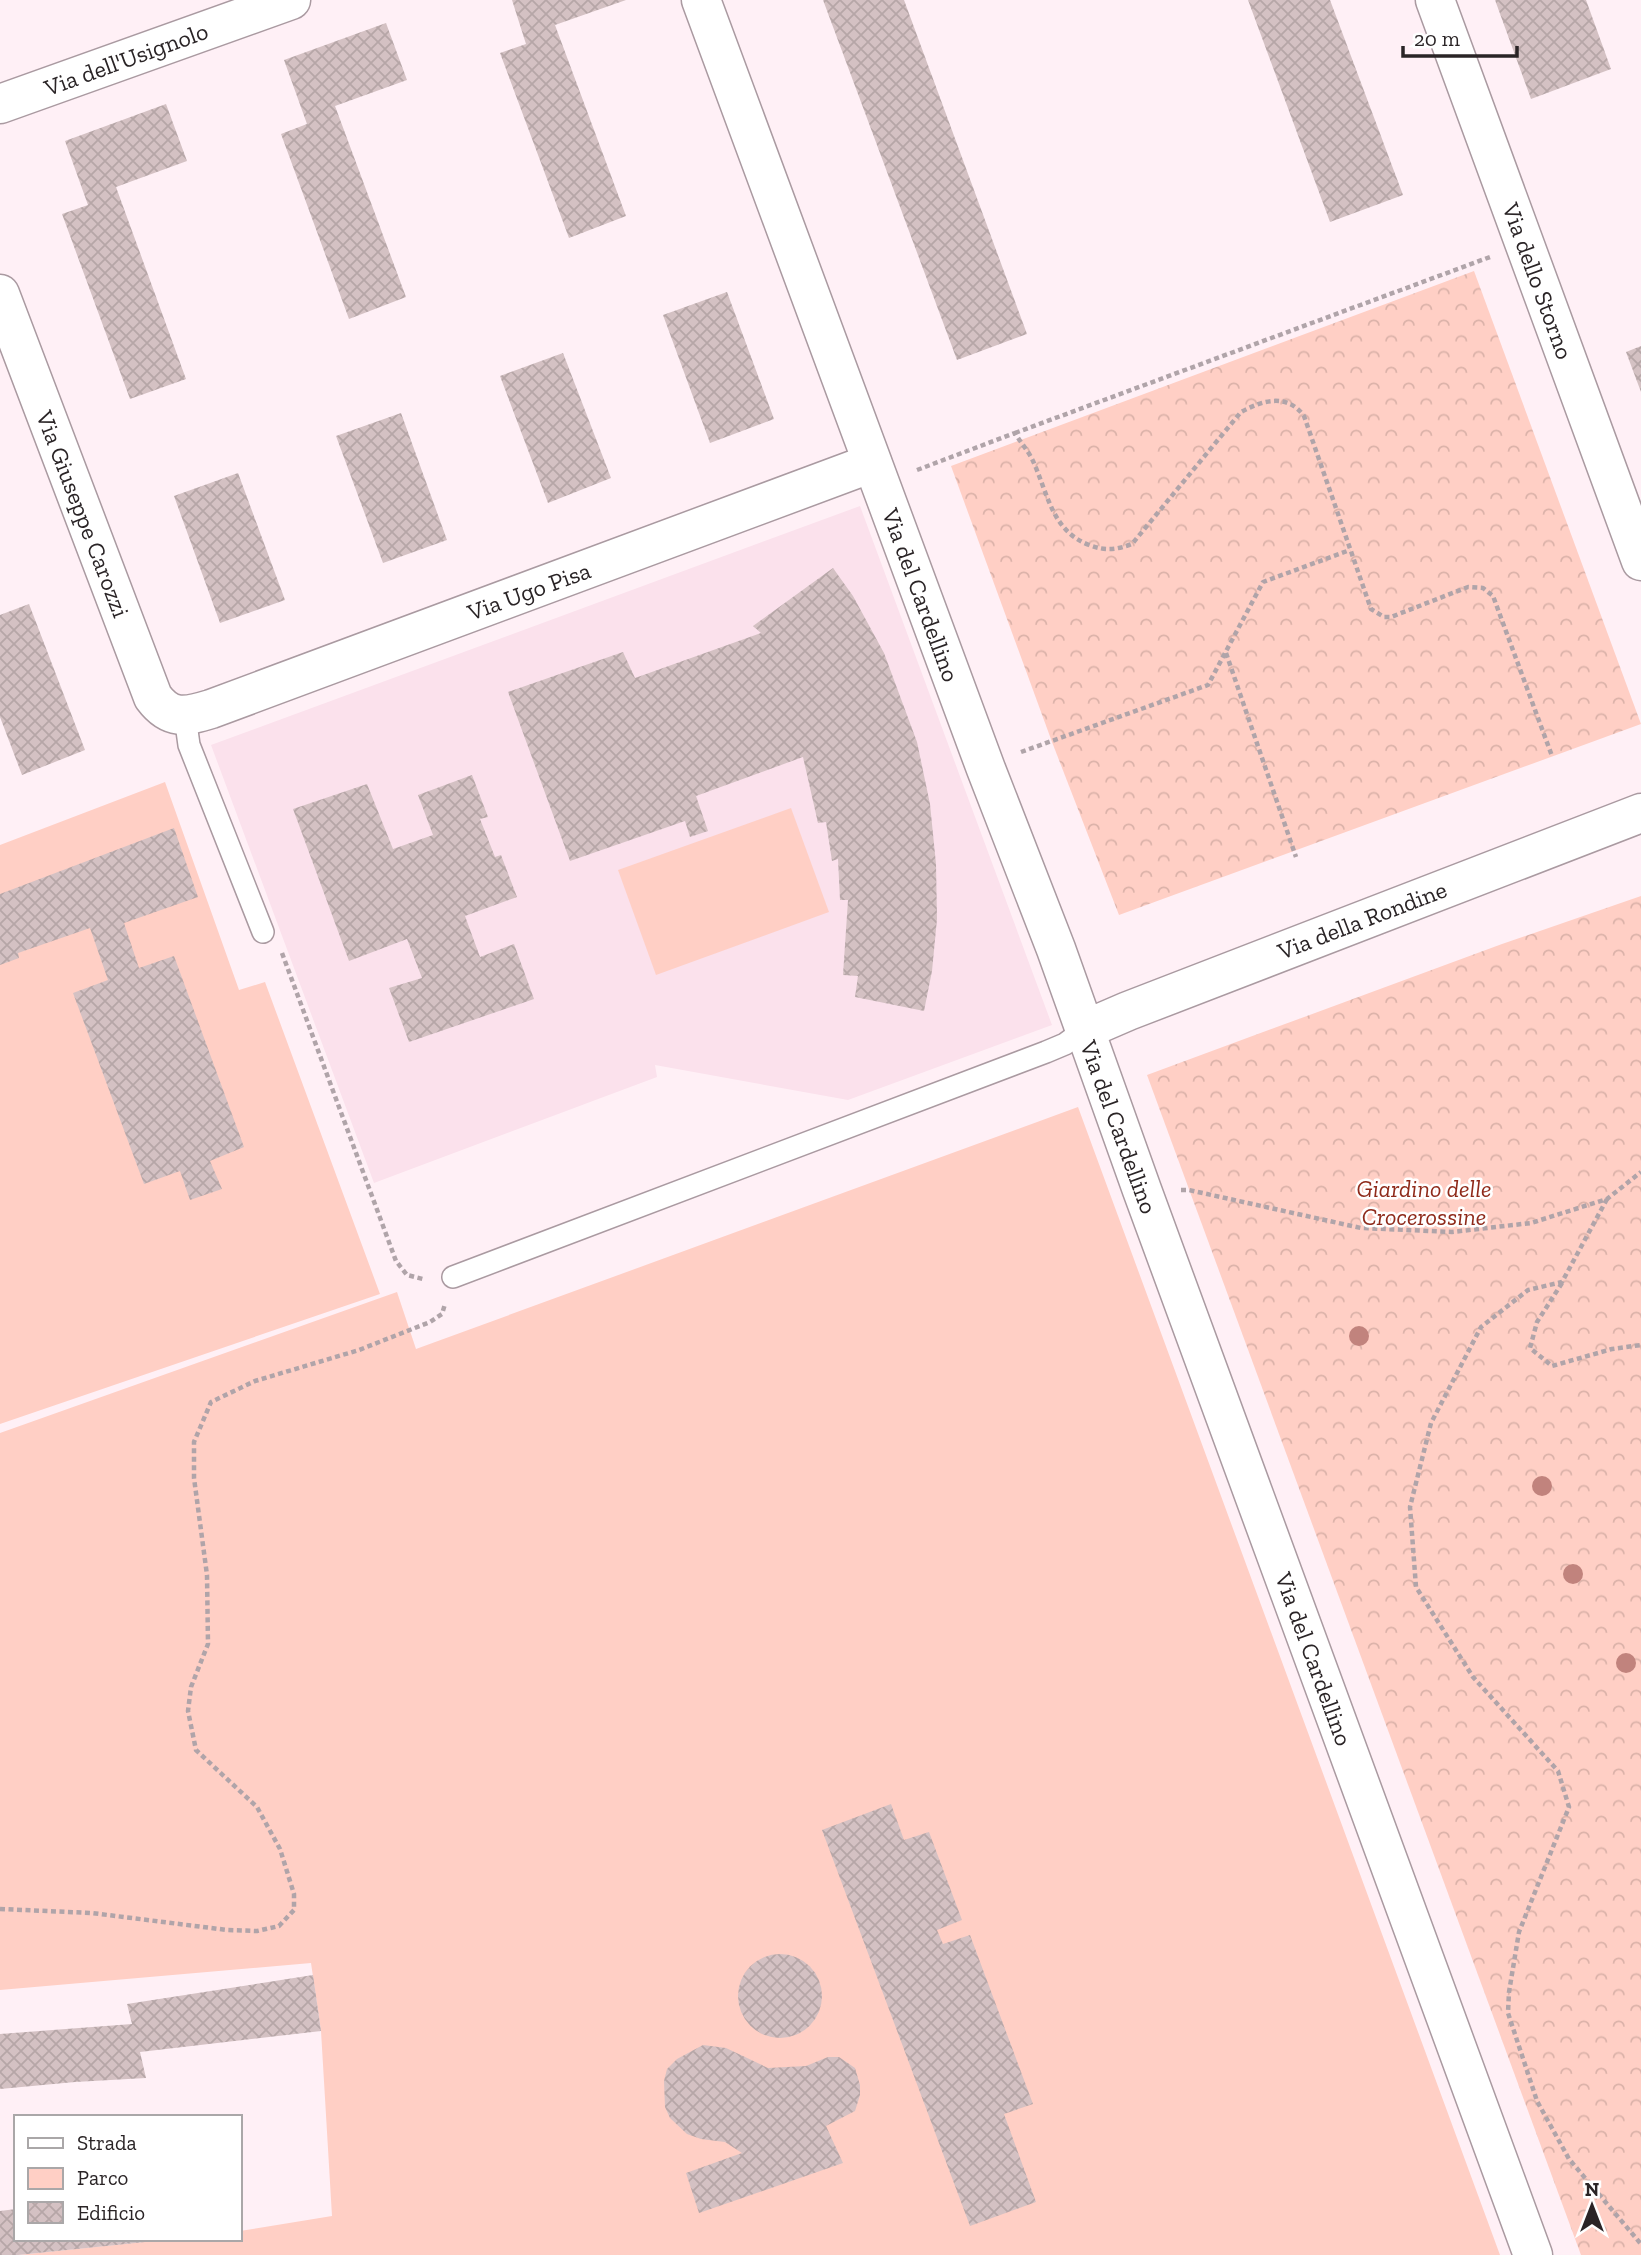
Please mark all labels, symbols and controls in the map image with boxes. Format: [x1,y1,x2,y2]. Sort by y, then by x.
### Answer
scale bar [1403,14,1517,58]
street label: Via dell'Usignolo [39,16,212,102]
text: 20 m [1414,26,1460,51]
street label: Via dello Storno [1496,198,1580,363]
street label: Via Giuseppe Carozzi [30,406,136,622]
street label: Via del Cardellino [876,503,966,686]
street label: Via Ugo Pisa [463,555,595,627]
street label: Via della Rondine [1272,874,1451,966]
street label: Via del Cardellino [1074,1035,1164,1218]
park label: Giardino delle Crocerossine [1357,1174,1491,1231]
street label: Via del Cardellino [1269,1567,1359,1750]
legend [14,2115,242,2241]
text: Strada [77,2130,137,2155]
text: Parco [77,2165,128,2190]
north arrow [1557,2171,1627,2241]
text: N [1585,2178,1599,2201]
text: Edificio [77,2200,145,2225]

